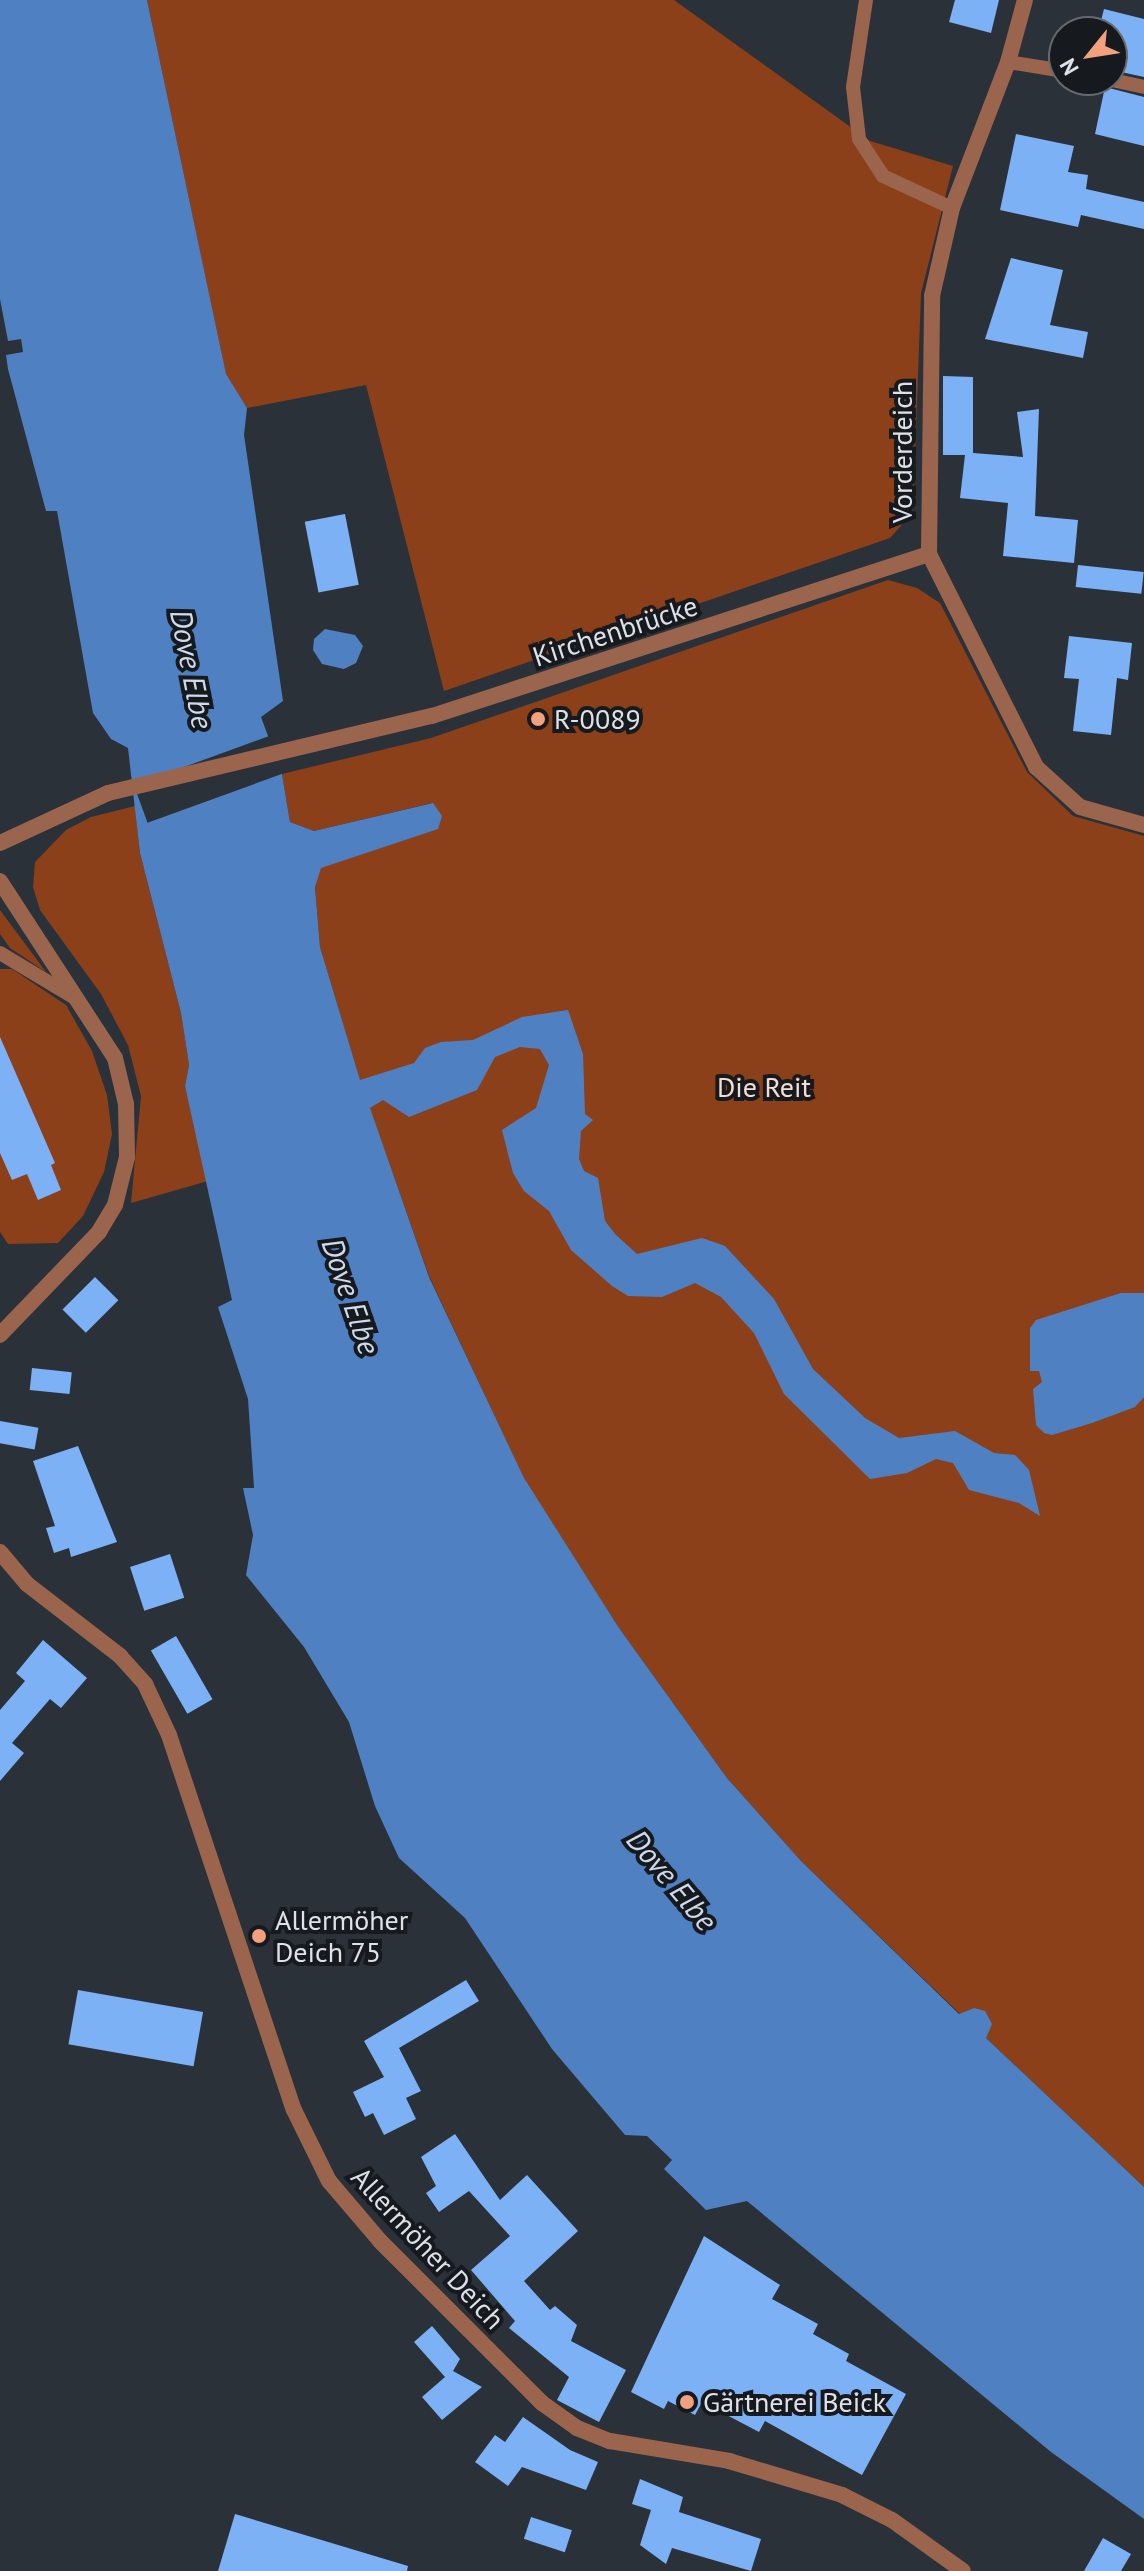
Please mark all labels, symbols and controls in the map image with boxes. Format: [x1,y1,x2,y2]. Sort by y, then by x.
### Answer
north arrow [1048,16,1128,96]
text: N [1053,54,1085,80]
street label: Vorderdeich [885,381,919,523]
street label: Kirchenbrücke [528,589,702,673]
water label: Dove Elbe [163,606,221,732]
place label: R-0089 [554,702,641,736]
marker: R-0089 [529,710,547,728]
park label: Die Reit [717,1070,811,1104]
water label: Dove Elbe [314,1233,388,1359]
water label: Dove Elbe [619,1822,725,1938]
place label: Allermöher Deich 75 [275,1903,408,1969]
marker: Allermöher Deich 75 [250,1927,268,1945]
street label: Allermöher Deich [345,2160,511,2336]
place label: Gärtnerei Beick [703,2385,886,2419]
marker: Gärtnerei Beick [678,2393,696,2411]

